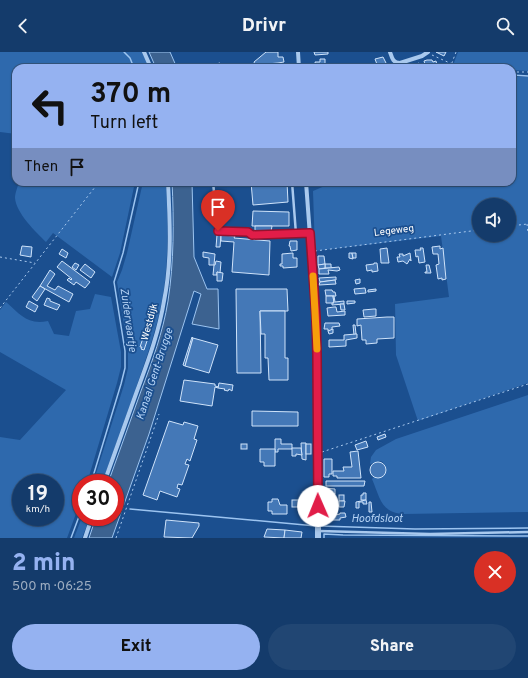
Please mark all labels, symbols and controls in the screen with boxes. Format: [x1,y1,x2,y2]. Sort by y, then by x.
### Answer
icon: back [12,15,34,37]
text: Drivr [242,15,286,38]
icon: search [494,15,516,37]
text: 370 m [90,77,171,113]
icon: left [24,80,76,132]
text: Turn left [90,112,158,135]
icon: arrive [66,156,88,178]
text: Then [24,158,58,177]
pin [201,190,235,231]
icon: arrive [207,196,229,218]
map controls [472,198,516,242]
button: sound [472,198,516,242]
street label: Legeweg [373,222,415,240]
water label: Zuidervaartje [117,287,139,353]
street label: Westdijk [139,302,161,342]
water label: Kanaal Gent-Brugge [134,326,177,422]
speed limit sign: 30 [72,474,124,526]
text: 19 [28,482,48,508]
position arrow [297,485,339,527]
text: km/h [26,503,50,516]
water label: Hoofdsloot [351,512,404,526]
text: 2 min [12,549,76,579]
button: close [474,551,516,593]
text: 500 m · 06:25 [12,579,92,595]
button: Exit [12,624,260,670]
button: Share [268,624,516,670]

